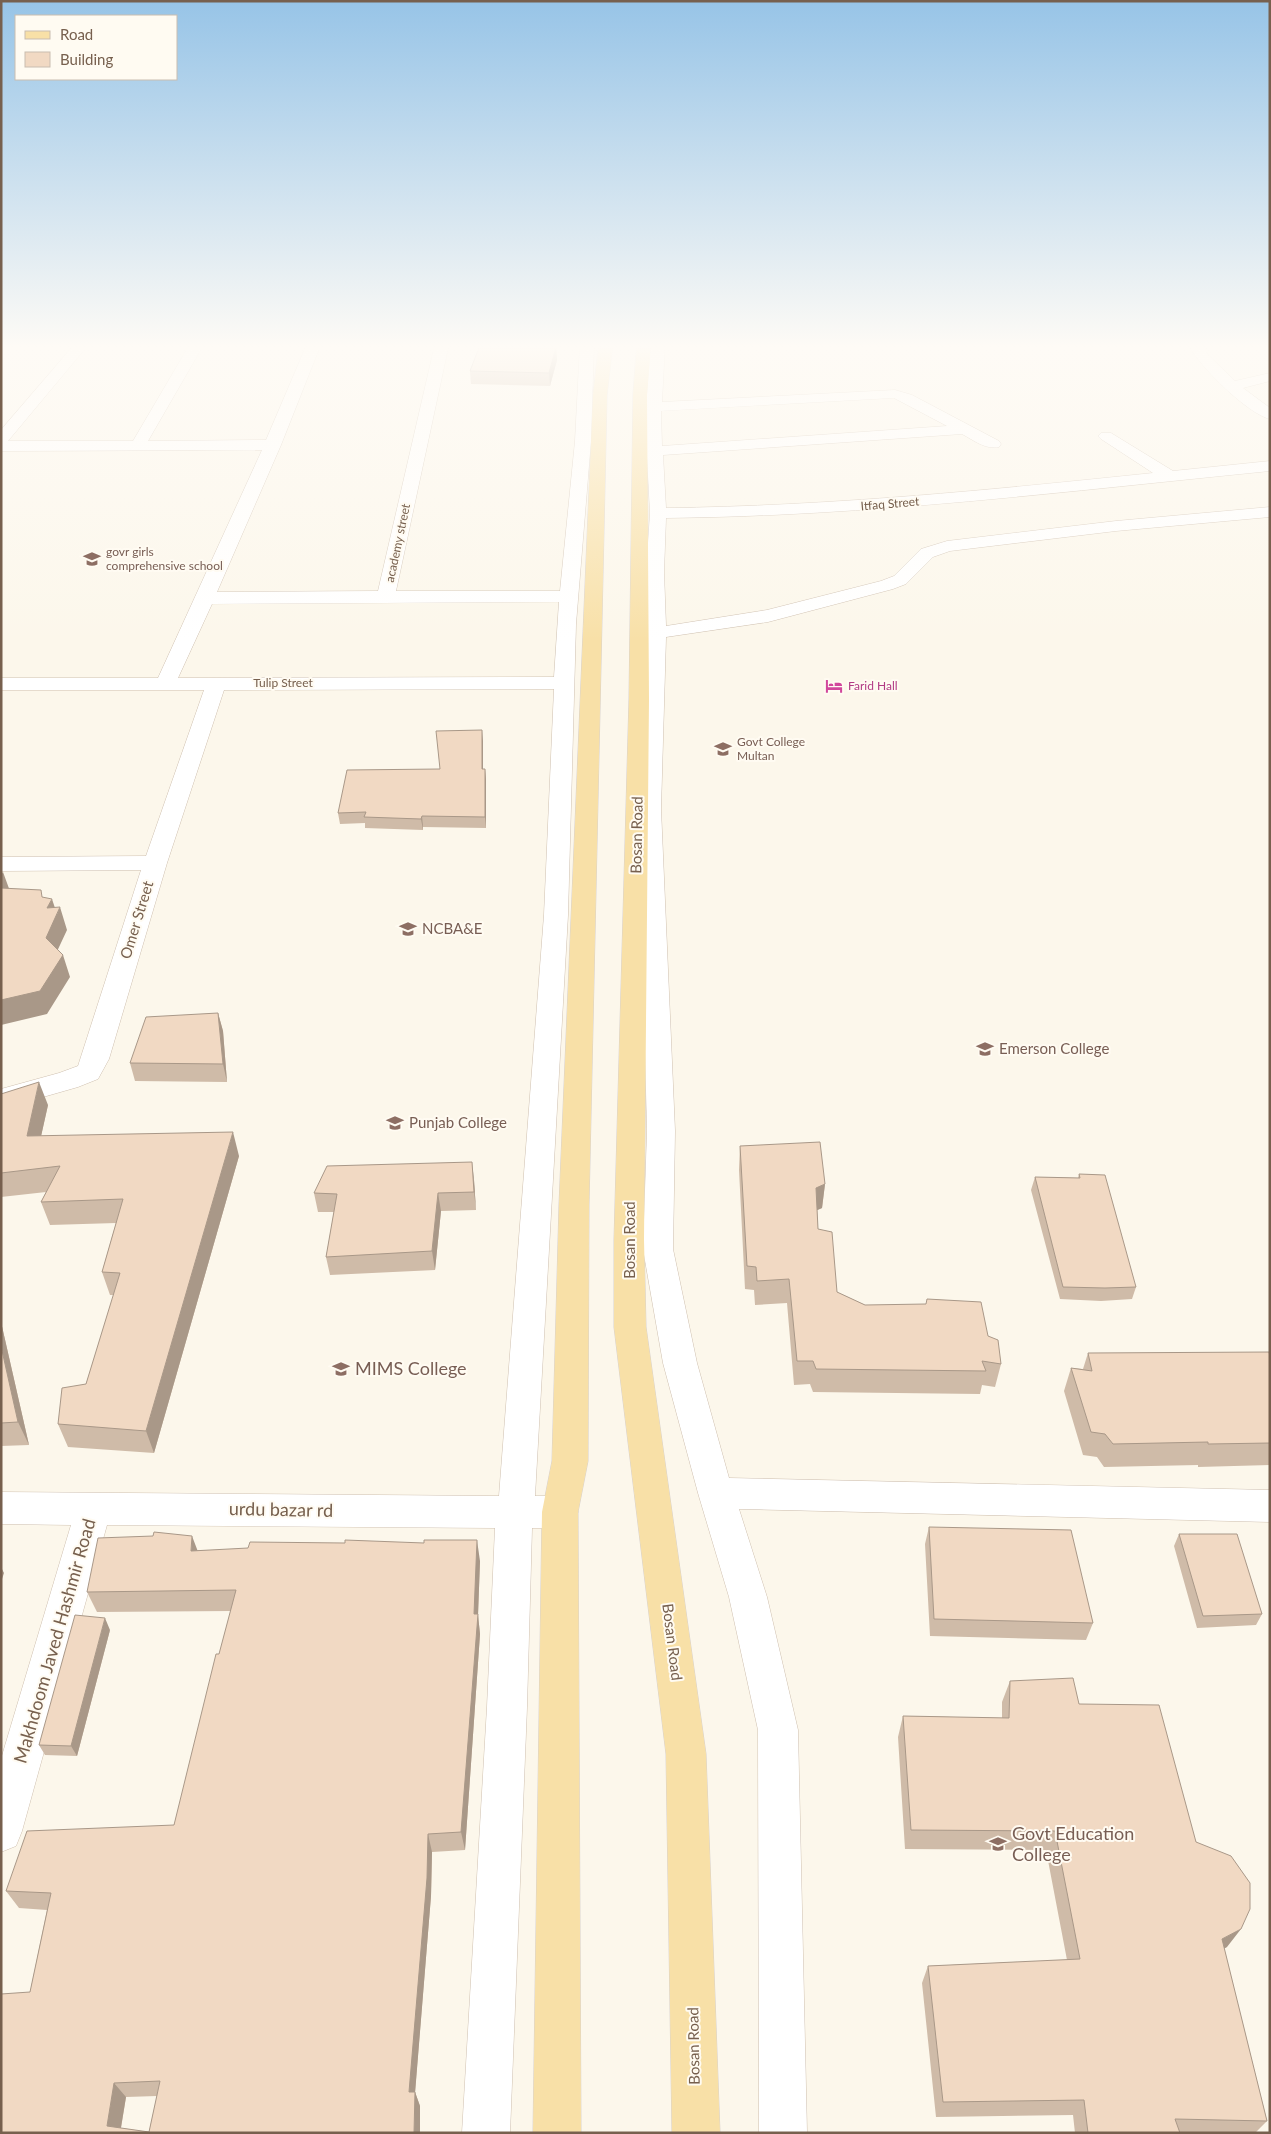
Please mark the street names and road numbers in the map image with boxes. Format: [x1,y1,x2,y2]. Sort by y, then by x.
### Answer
street label: Itfaq Street [860,493,921,514]
street label: academy street [382,502,413,584]
street label: Tulip Street [253,675,314,690]
street label: Bosan Road [626,796,646,874]
street label: Omer Street [116,878,157,961]
street label: Bosan Road [620,1201,638,1279]
street label: urdu bazar rd [229,1497,333,1521]
street label: Makhdoom Javed Hashmir Road [9,1516,100,1765]
street label: Bosan Road [659,1602,687,1681]
street label: Bosan Road [683,2007,703,2085]

